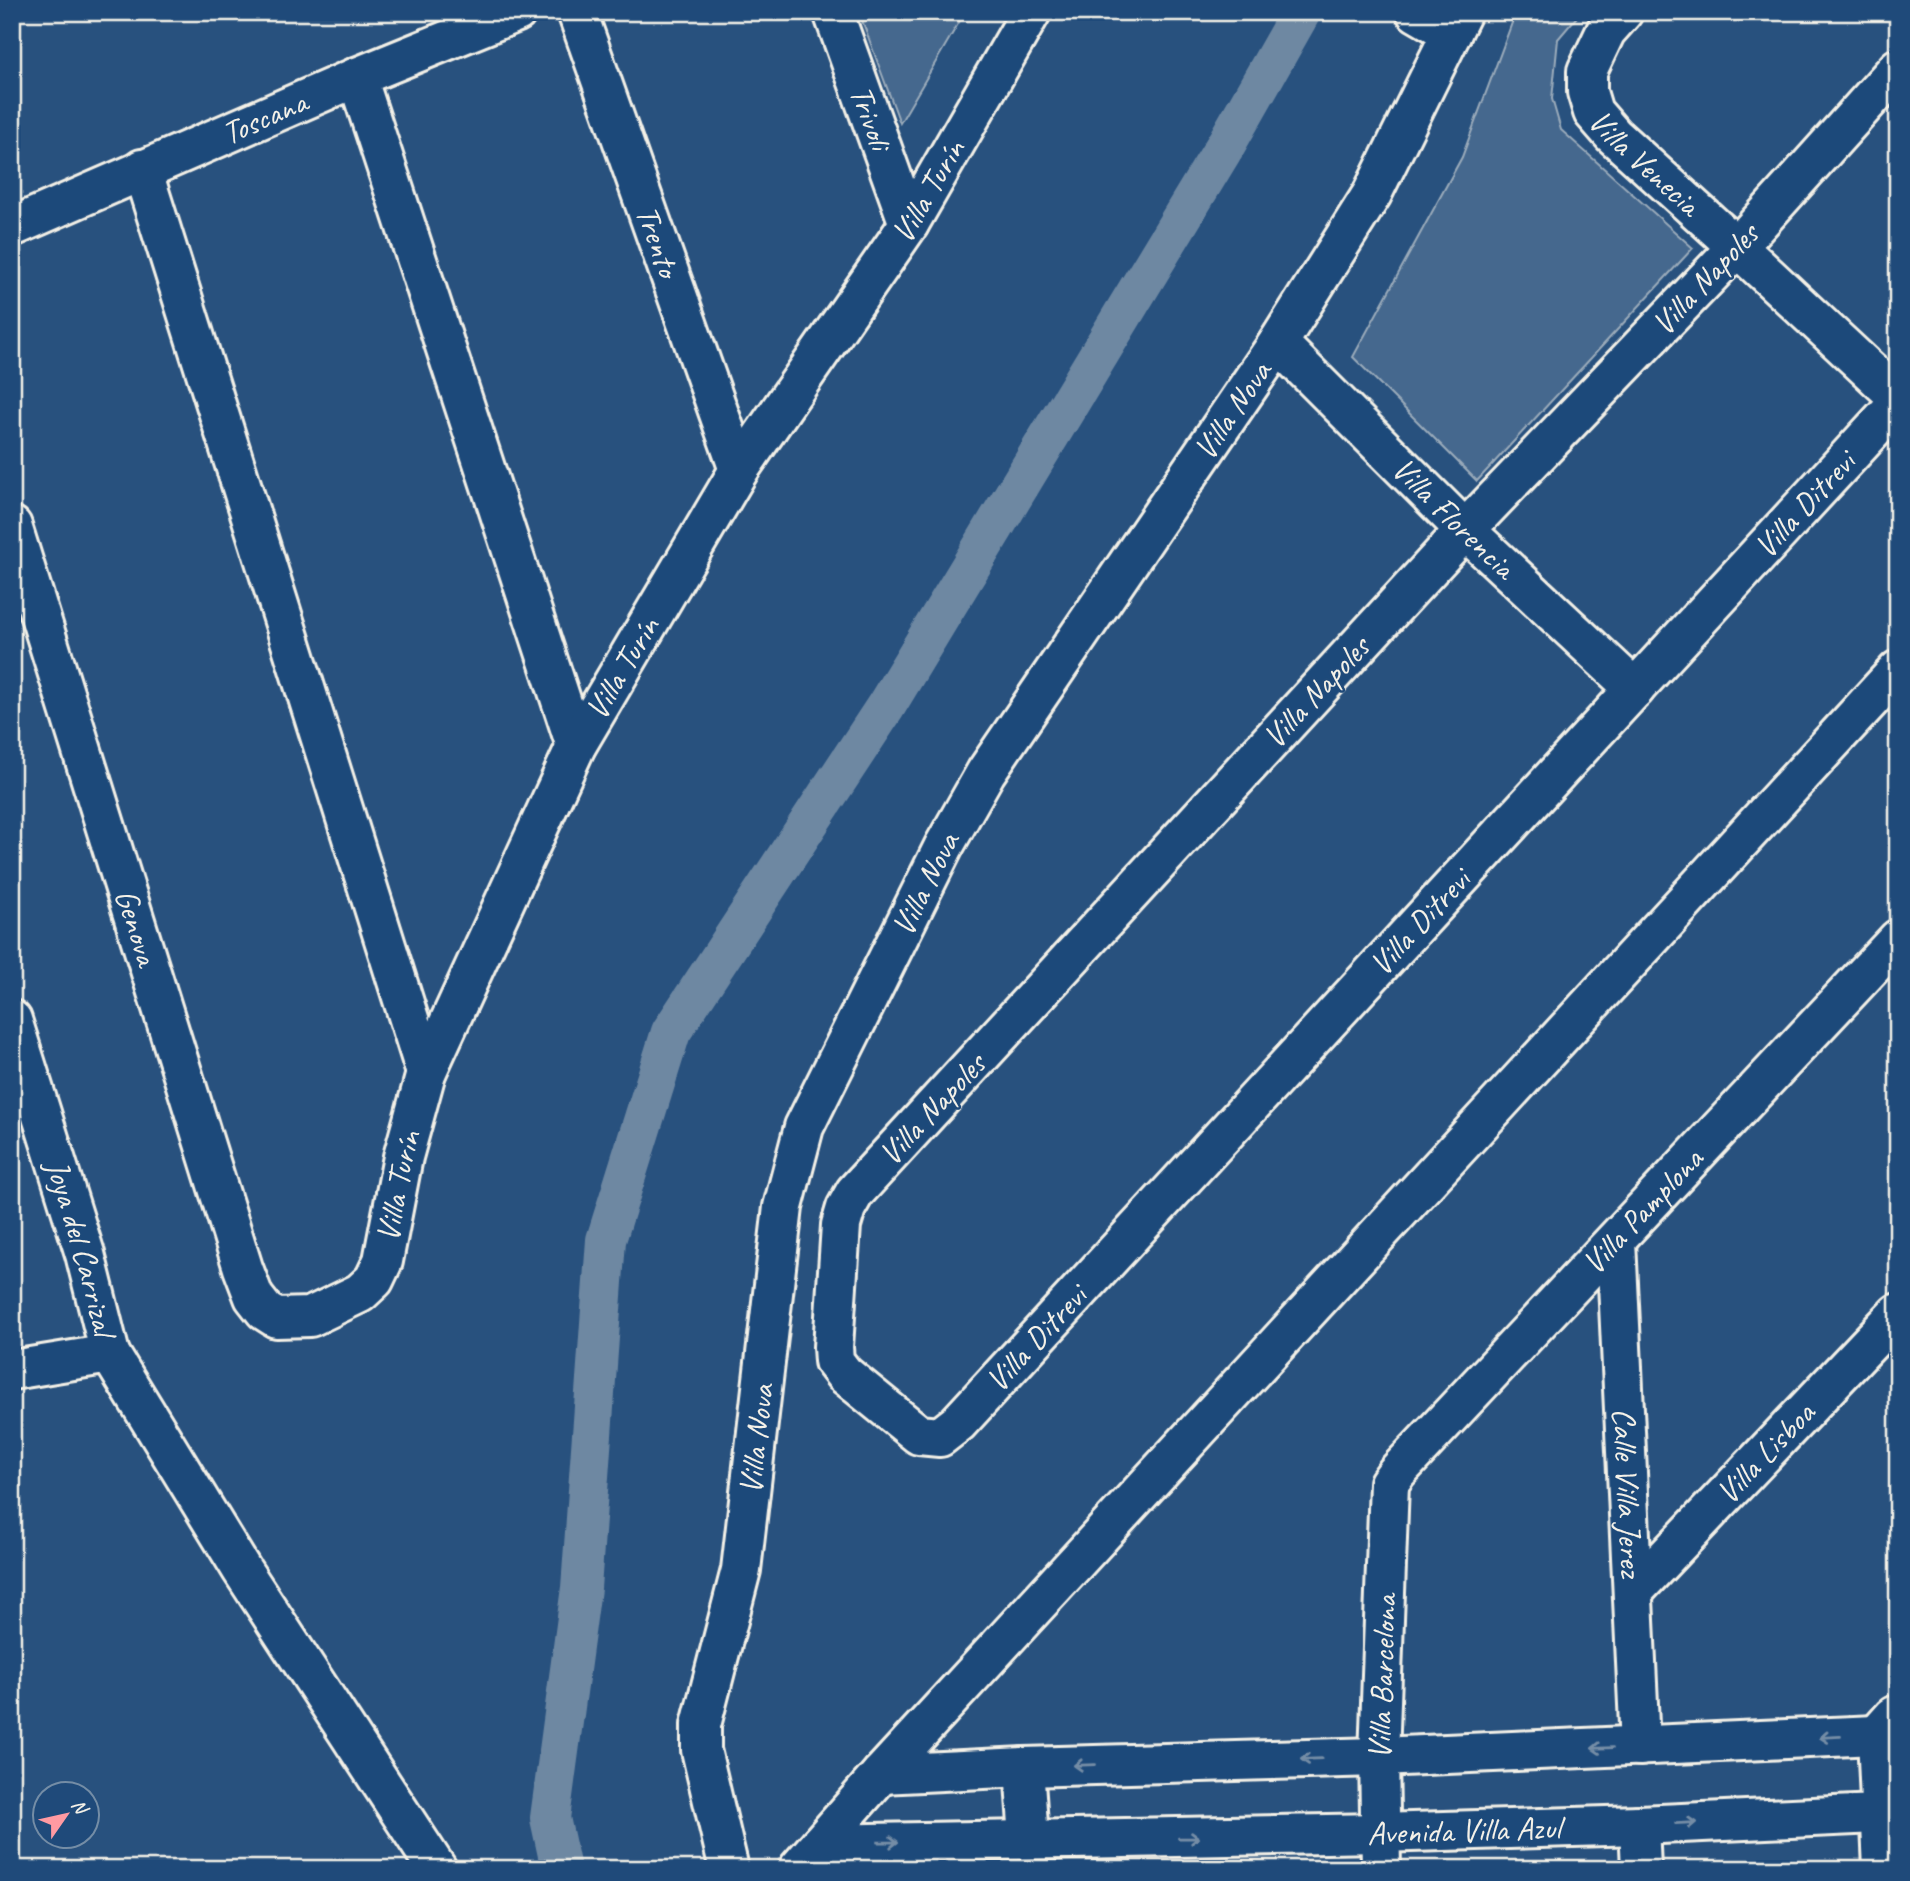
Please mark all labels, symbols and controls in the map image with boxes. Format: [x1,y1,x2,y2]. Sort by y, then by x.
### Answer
street label: Toscana [215,80,315,154]
street label: Trivoli [840,80,903,159]
street label: Villa Venecia [1579,101,1711,226]
street label: Villa Turín [881,131,975,251]
street label: Trento [626,200,691,285]
street label: Villa Napoles [1642,212,1769,344]
street label: Villa Nova [1184,351,1282,468]
street label: Villa Ditrevi [1745,439,1867,567]
street label: Villa Florencia [1383,448,1526,589]
street label: Villa Turín [575,608,669,727]
street label: Villa Napoles [1253,625,1380,757]
street label: Villa Nova [882,822,970,943]
street label: Villa Ditrevi [1360,857,1482,984]
street label: Genova [105,884,169,973]
street label: Villa Napoles [869,1042,996,1174]
street label: Villa Turín [366,1125,431,1245]
street label: Villa Pamplona [1573,1138,1713,1283]
street label: Joya del Carrizal [35,1153,127,1345]
street label: Villa Ditrevi [976,1273,1098,1401]
street label: Villa Nova [729,1379,784,1496]
street label: Villa Lisboa [1707,1392,1825,1513]
street label: Calle Villa Jerez [1603,1407,1653,1581]
street label: Villa Barcelona [1358,1591,1406,1760]
one-way arrow [1818,1731,1841,1744]
one-way arrow [1591,1741,1614,1754]
one-way arrow [1300,1752,1323,1765]
one-way arrow [1072,1759,1095,1772]
north arrow [32,1780,102,1850]
text: N [66,1794,94,1820]
street label: Avenida Villa Azul [1367,1806,1566,1854]
one-way arrow [1674,1817,1697,1830]
one-way arrow [1177,1831,1200,1845]
one-way arrow [876,1835,899,1849]

